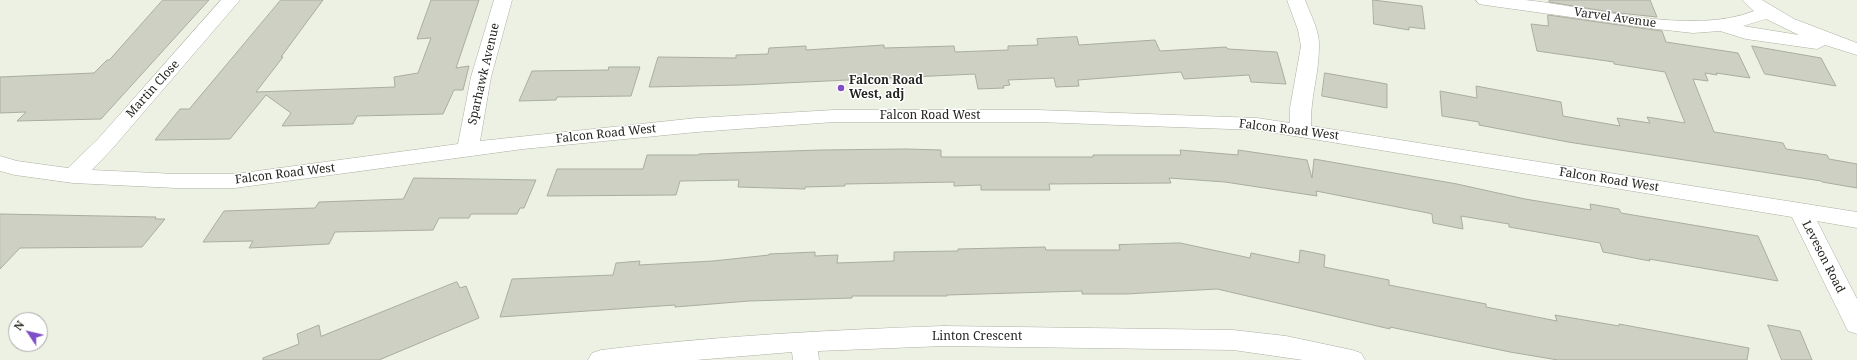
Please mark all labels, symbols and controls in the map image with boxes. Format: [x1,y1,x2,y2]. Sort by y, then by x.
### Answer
street label: Varvel Avenue [1573,5,1657,31]
street label: Sparhawk Avenue [465,22,503,126]
street label: Martin Close [123,57,183,121]
place label: Falcon Road West, adj [849,74,923,102]
marker: Falcon Road West, adj [836,83,846,93]
street label: Falcon Road West [880,109,980,123]
street label: Falcon Road West [1238,117,1340,143]
street label: Falcon Road West [555,122,657,146]
street label: Falcon Road West [234,161,336,187]
street label: Falcon Road West [1558,165,1660,195]
street label: Leveson Road [1799,218,1847,296]
north arrow [8,312,48,352]
text: N [10,318,27,333]
street label: Linton Crescent [932,330,1022,344]

